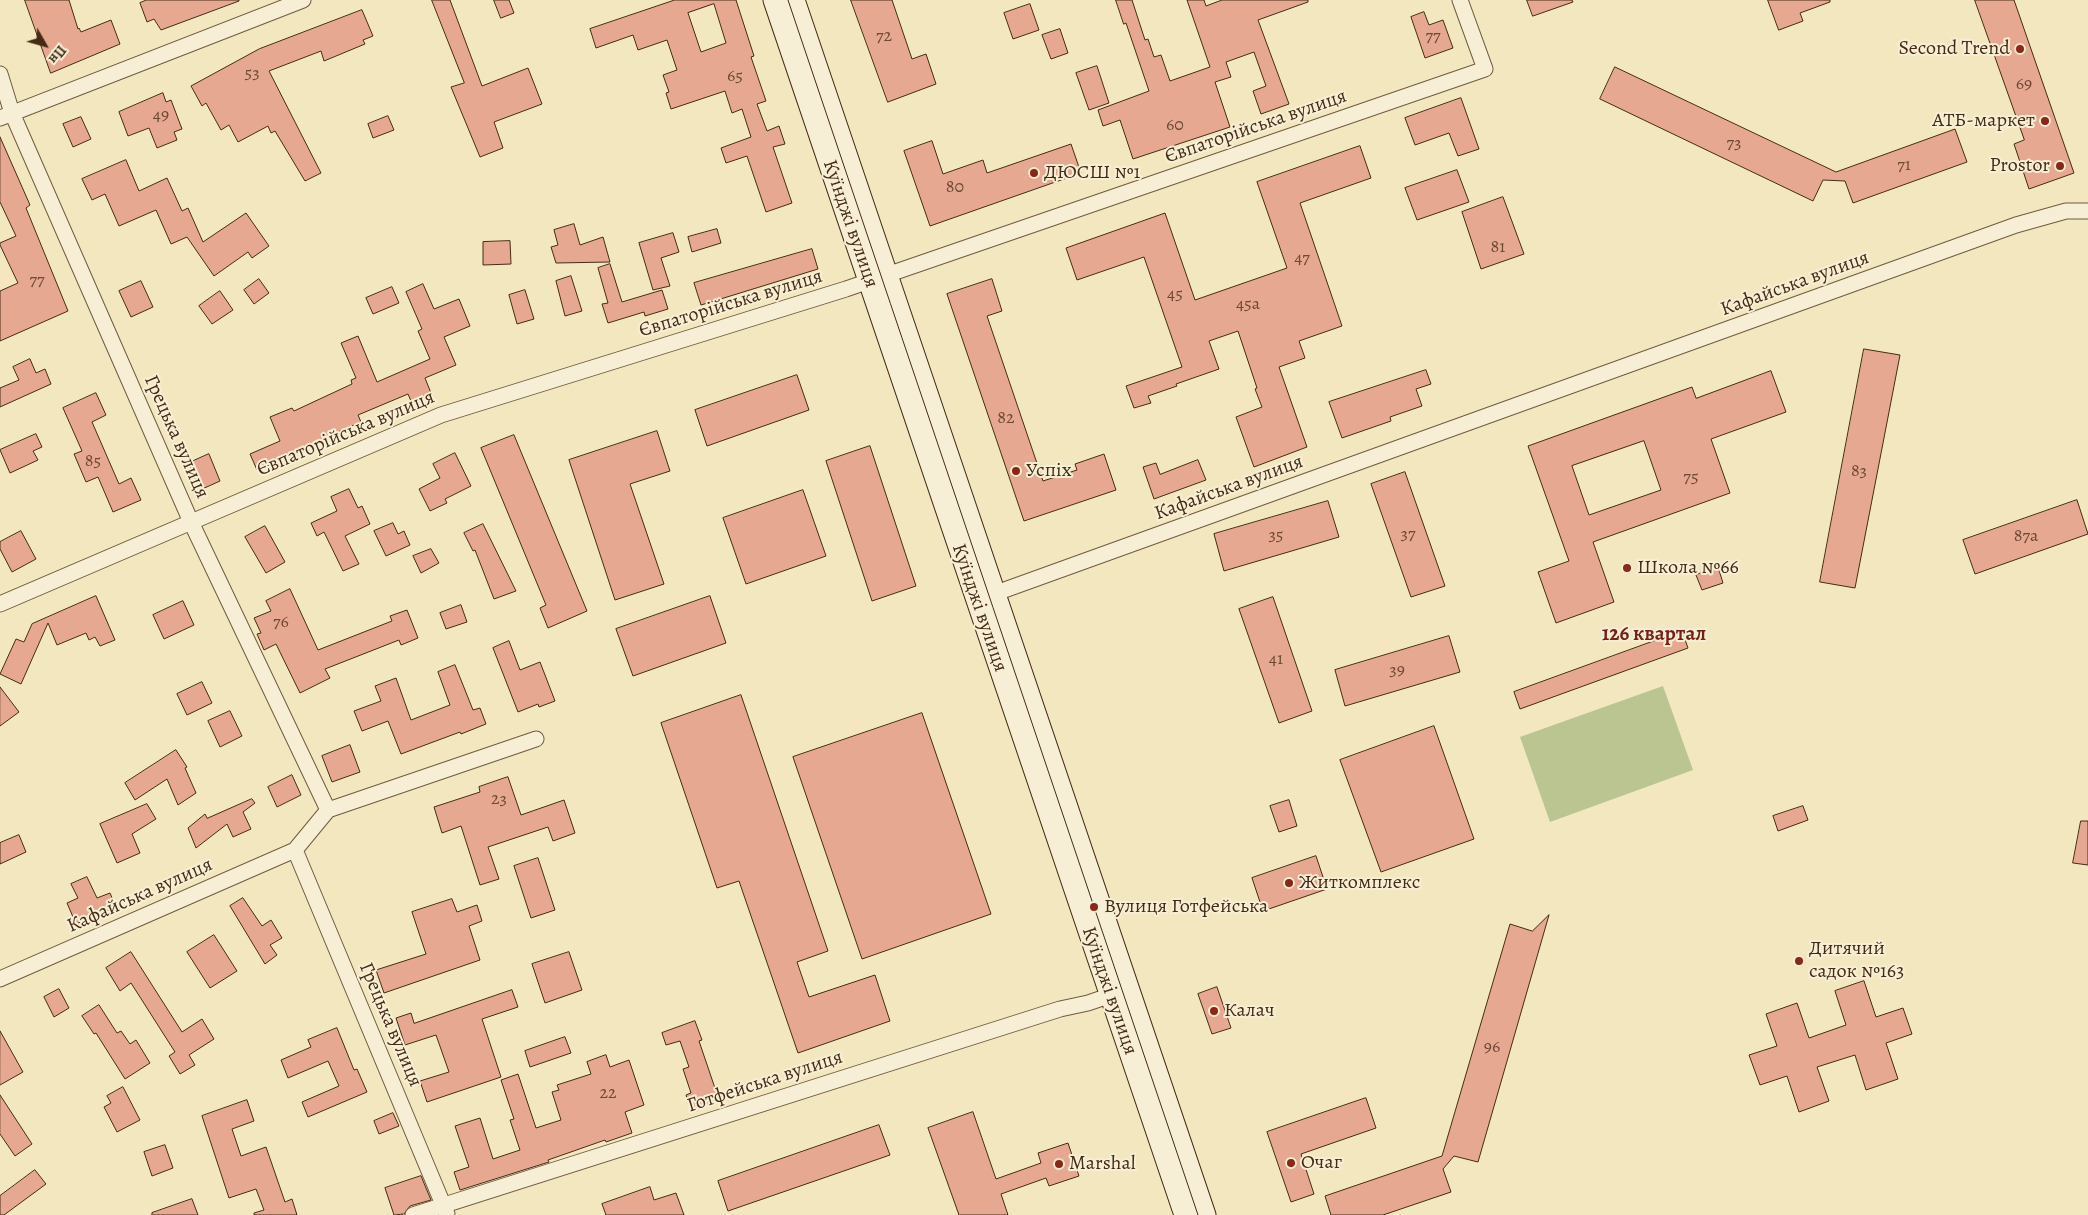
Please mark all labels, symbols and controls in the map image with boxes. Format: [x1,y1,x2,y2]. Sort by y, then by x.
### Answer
north arrow [20,20,70,70]
house number: 72 [876,26,892,48]
house number: 77 [1425,26,1441,48]
place label: Second Trend [1899,37,2010,61]
text: Пн [44,41,70,68]
marker: Second Trend [2014,43,2026,55]
house number: 53 [244,63,260,85]
house number: 65 [727,66,743,88]
house number: 69 [2016,74,2032,96]
street label: Євпаторійська вулиця [1162,85,1350,169]
house number: 49 [153,105,169,127]
place label: АТБ-маркет [1932,109,2035,133]
house number: 60 [1166,115,1184,137]
marker: АТБ-маркет [2039,115,2051,127]
house number: 73 [1726,133,1742,155]
place label: Prostor [1990,154,2050,178]
house number: 71 [1897,155,1911,177]
street label: Куїнджі вулиця [817,157,883,291]
marker: Prostor [2054,160,2066,172]
place label: ДЮСШ №1 [1044,161,1140,185]
marker: ДЮСШ №1 [1028,167,1040,179]
house number: 80 [946,177,964,199]
house number: 81 [1491,237,1505,259]
street label: Кафайська вулиця [1717,246,1873,322]
house number: 47 [1294,248,1310,270]
street label: Євпаторійська вулиця [636,265,826,343]
house number: 77 [29,270,45,292]
house number: 45 [1167,284,1183,306]
house number: 45а [1236,294,1260,316]
street label: Грецька вулиця [138,371,214,503]
street label: Євпаторійська вулиця [254,386,438,482]
house number: 82 [997,408,1015,430]
street label: Кафайська вулиця [1151,450,1307,526]
house number: 85 [85,451,101,473]
place label: Успіх [1026,459,1072,483]
house number: 83 [1851,461,1867,483]
marker: Успіх [1010,465,1022,477]
house number: 75 [1683,467,1699,489]
house number: 37 [1400,524,1416,546]
house number: 35 [1268,525,1284,547]
house number: 87а [2014,526,2038,548]
street label: Куїнджі вулиця [946,541,1012,675]
place label: Школа №66 [1637,556,1739,580]
marker: Школа №66 [1621,562,1633,574]
house number: 76 [273,612,289,634]
district label: 126 квартал [1602,622,1706,648]
house number: 41 [1269,649,1283,671]
house number: 39 [1389,660,1405,682]
house number: 23 [491,789,507,811]
street label: Кафайська вулиця [64,853,216,939]
place label: Житкомплекс [1299,871,1420,895]
marker: Житкомплекс [1283,877,1295,889]
place label: Вулиця Готфейська [1104,895,1268,919]
marker: Вулиця Готфейська [1088,901,1100,913]
street label: Куїнджі вулиця [1076,924,1142,1058]
place label: Дитячий садок №163 [1809,937,1904,984]
marker: Дитячий садок №163 [1793,955,1805,967]
street label: Грецька вулиця [353,959,427,1091]
place label: Калач [1224,999,1275,1023]
marker: Калач [1208,1005,1220,1017]
house number: 96 [1484,1037,1500,1059]
street label: Готфейська вулиця [684,1046,846,1118]
house number: 22 [599,1083,617,1105]
place label: Очаг [1301,1151,1342,1175]
place label: Marshal [1069,1152,1136,1176]
marker: Очаг [1285,1157,1297,1169]
marker: Marshal [1053,1158,1065,1170]

